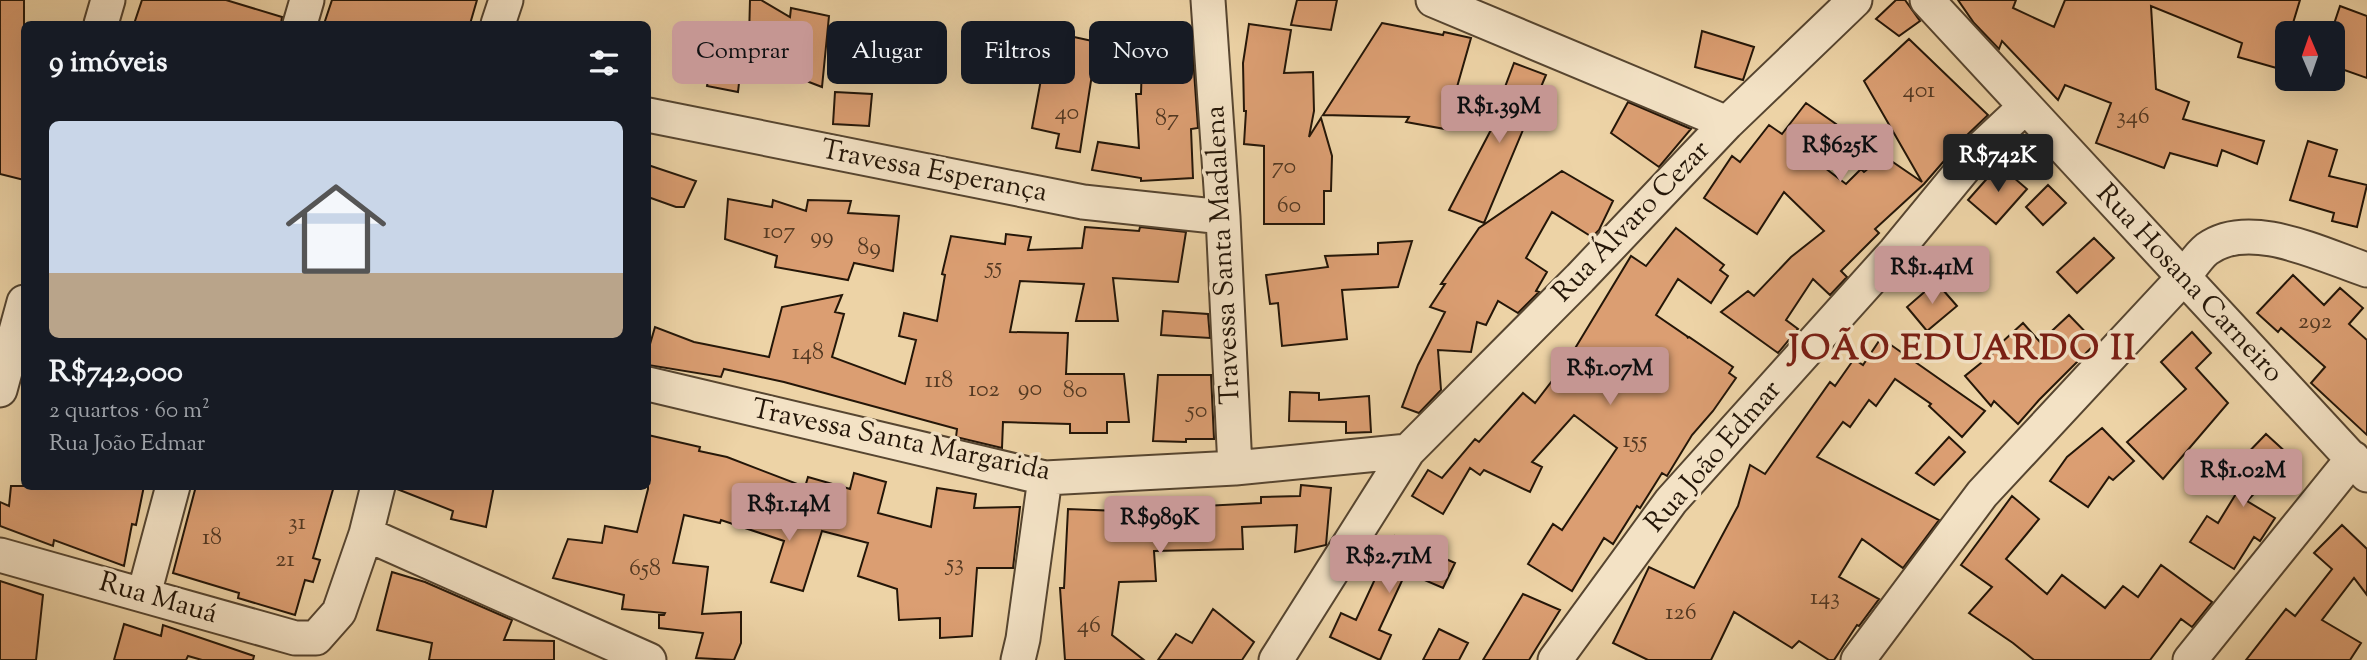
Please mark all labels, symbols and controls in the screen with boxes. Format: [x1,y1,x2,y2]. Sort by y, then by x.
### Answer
chip: Comprar [672,21,813,84]
chip: Alugar [827,21,947,84]
chip: Filtros [961,21,1075,84]
chip: Novo [1089,21,1193,84]
north arrow [2275,21,2345,91]
map controls [2275,21,2345,91]
text: 9 imóveis [49,42,168,85]
icon: filters [585,44,623,82]
house number: 401 [1903,74,1935,108]
pin: R$1.39M [1434,86,1564,145]
text: R$1.39M [1457,91,1541,124]
house number: 40 [1055,96,1079,130]
house number: 346 [2116,100,2150,134]
house number: 87 [1155,102,1179,136]
street label: Travessa Santa Madalena [1196,104,1252,406]
pin: R$625K [1783,124,1897,184]
street label: Travessa Esperança [817,130,1051,214]
text: R$625K [1802,130,1878,163]
street label: Rua Álvaro Cezar [1544,132,1720,312]
pin: R$742K [1941,134,2055,194]
text: R$742K [1959,140,2037,173]
house number: 70 [1272,150,1296,184]
icon: home [273,166,399,292]
street label: Rua Hosana Carneiro [2086,176,2292,392]
house number: 60 [1277,189,1301,223]
house number: 107 [763,215,795,249]
house number: 99 [810,220,834,254]
house number: 89 [857,231,881,265]
pin: R$1.41M [1867,246,1997,306]
house number: 55 [984,250,1002,284]
text: R$1.41M [1891,252,1973,285]
house number: 292 [2298,305,2332,339]
district label: JOÃO EDUARDO II [1785,325,2138,376]
house number: 148 [792,336,824,370]
pin: R$1.07M [1545,348,1675,407]
text: R$742,000 [49,352,183,395]
text: R$1.07M [1567,353,1653,386]
house number: 118 [925,364,953,398]
house number: 90 [1018,372,1042,406]
street label: Rua João Edmar [1636,372,1792,542]
house number: 102 [968,373,1000,407]
house number: 80 [1063,374,1087,408]
street label: Travessa Santa Margarida [748,390,1054,492]
house number: 50 [1185,394,1207,428]
text: 2 quartos · 60 m² [49,395,210,428]
house number: 155 [1623,424,1647,458]
text: Rua João Edmar [49,428,205,461]
pin: R$1.02M [2178,449,2308,509]
text: R$1.02M [2200,455,2286,488]
pin: R$1.14M [724,484,854,543]
text: R$1.14M [748,489,830,522]
pin: R$989K [1103,496,1217,556]
text: R$989K [1120,502,1200,535]
house number: 31 [288,506,306,540]
house number: 18 [202,521,222,555]
pin: R$2.71M [1324,536,1454,595]
text: R$2.71M [1346,541,1432,574]
house number: 21 [275,543,295,577]
house number: 53 [944,547,964,581]
house number: 658 [629,552,661,586]
street label: Rua Mauá [94,563,222,635]
house number: 143 [1810,581,1840,615]
house number: 126 [1665,596,1697,630]
house number: 46 [1077,609,1101,643]

